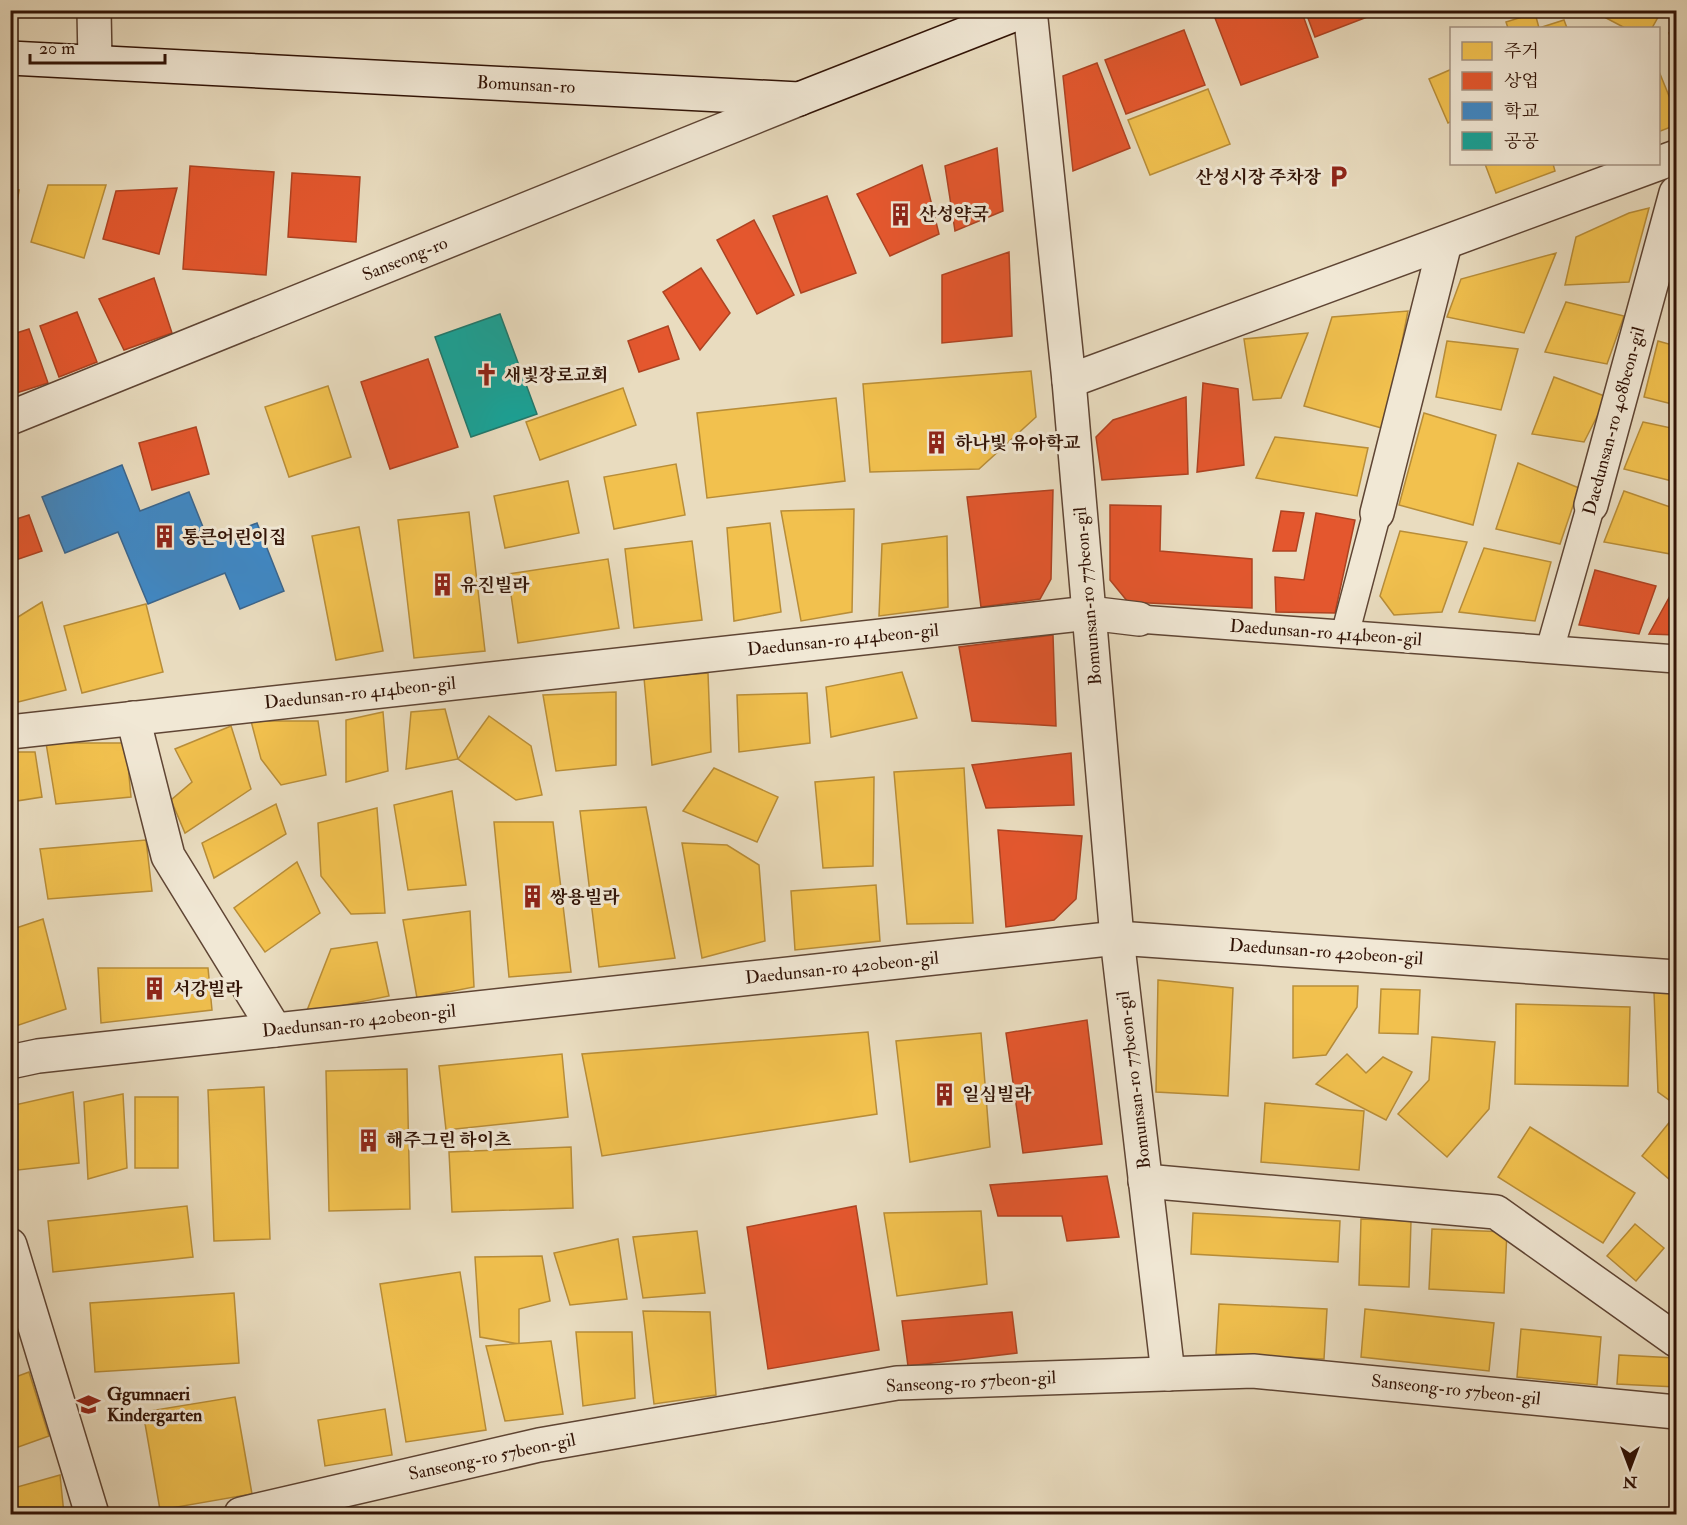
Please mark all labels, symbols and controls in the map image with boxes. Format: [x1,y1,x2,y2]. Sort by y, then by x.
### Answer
scale bar [30,27,165,65]
legend [1450,27,1660,165]
text: 20 m [39,37,75,60]
text: 주거 [1504,40,1539,63]
text: 상업 [1504,70,1539,93]
street label: Bomunsan-ro [476,71,576,99]
text: 학교 [1504,100,1539,123]
text: 공공 [1504,130,1539,153]
parking icon: 산성시장 주차장 [1326,164,1352,190]
place label: 산성시장 주차장 [1195,166,1322,189]
building icon: 산성약국 [888,201,914,227]
place label: 산성약국 [919,203,989,226]
street label: Sanseong-ro [359,231,451,287]
street label: Daedunsan-ro 408beon-gil [1578,324,1650,518]
church icon: 새빛장로교회 [473,362,499,388]
place label: 새빛장로교회 [504,364,608,387]
building icon: 하나빛 유아학교 [924,430,950,456]
place label: 하나빛 유아학교 [955,432,1081,455]
street label: Bomunsan-ro 77beon-gil [1069,505,1107,686]
building icon: 통큰어린이집 [151,524,177,550]
place label: 통큰어린이집 [182,526,286,549]
building icon: 유진빌라 [429,572,455,598]
place label: 유진빌라 [460,574,530,597]
street label: Daedunsan-ro 414beon-gil [1229,615,1423,651]
street label: Daedunsan-ro 414beon-gil [746,618,940,662]
street label: Daedunsan-ro 414beon-gil [263,671,457,715]
building icon: 쌍용빌라 [519,884,545,910]
place label: 쌍용빌라 [550,886,620,909]
street label: Daedunsan-ro 420beon-gil [1228,934,1424,970]
street label: Daedunsan-ro 420beon-gil [744,946,940,990]
building icon: 서강빌라 [142,976,168,1002]
place label: 서강빌라 [173,978,243,1001]
street label: Bomunsan-ro 77beon-gil [1112,989,1156,1170]
street label: Daedunsan-ro 420beon-gil [261,999,457,1043]
building icon: 일심빌라 [931,1081,957,1107]
place label: 일심빌라 [962,1083,1032,1106]
building icon: 해주그린 하이츠 [355,1127,381,1153]
place label: 해주그린 하이츠 [386,1129,512,1152]
street label: Sanseong-ro 57beon-gil [885,1366,1057,1398]
street label: Sanseong-ro 57beon-gil [1370,1370,1542,1410]
place label: Ggumnaeri Kindergarten [107,1383,203,1427]
school or university icon: Ggumnaeri Kindergarten [76,1391,102,1417]
street label: Sanseong-ro 57beon-gil [406,1428,578,1486]
north arrow [1600,1438,1660,1498]
text: N [1622,1472,1638,1492]

